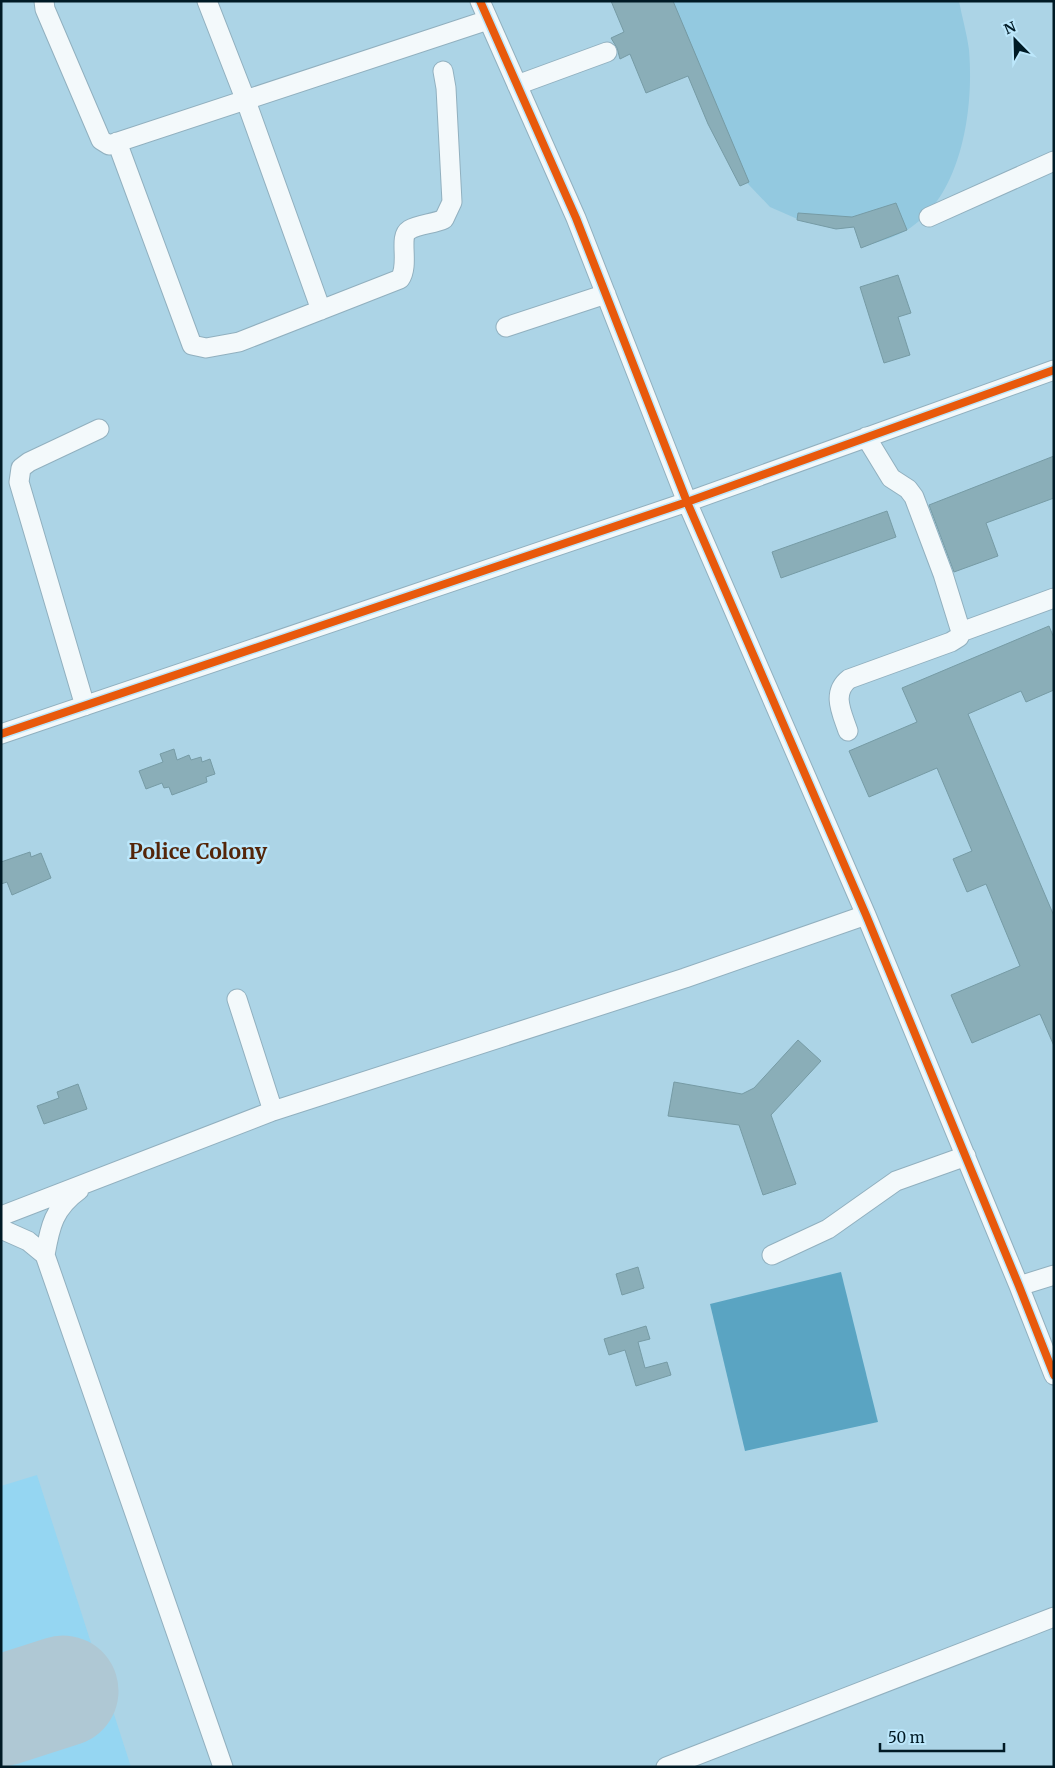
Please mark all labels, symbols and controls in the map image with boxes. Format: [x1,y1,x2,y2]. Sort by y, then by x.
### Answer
north arrow [990,15,1040,65]
text: N [1001,18,1019,38]
district label: Police Colony [129,838,268,865]
scale bar [880,1720,1004,1752]
text: 50 m [888,1728,925,1747]

